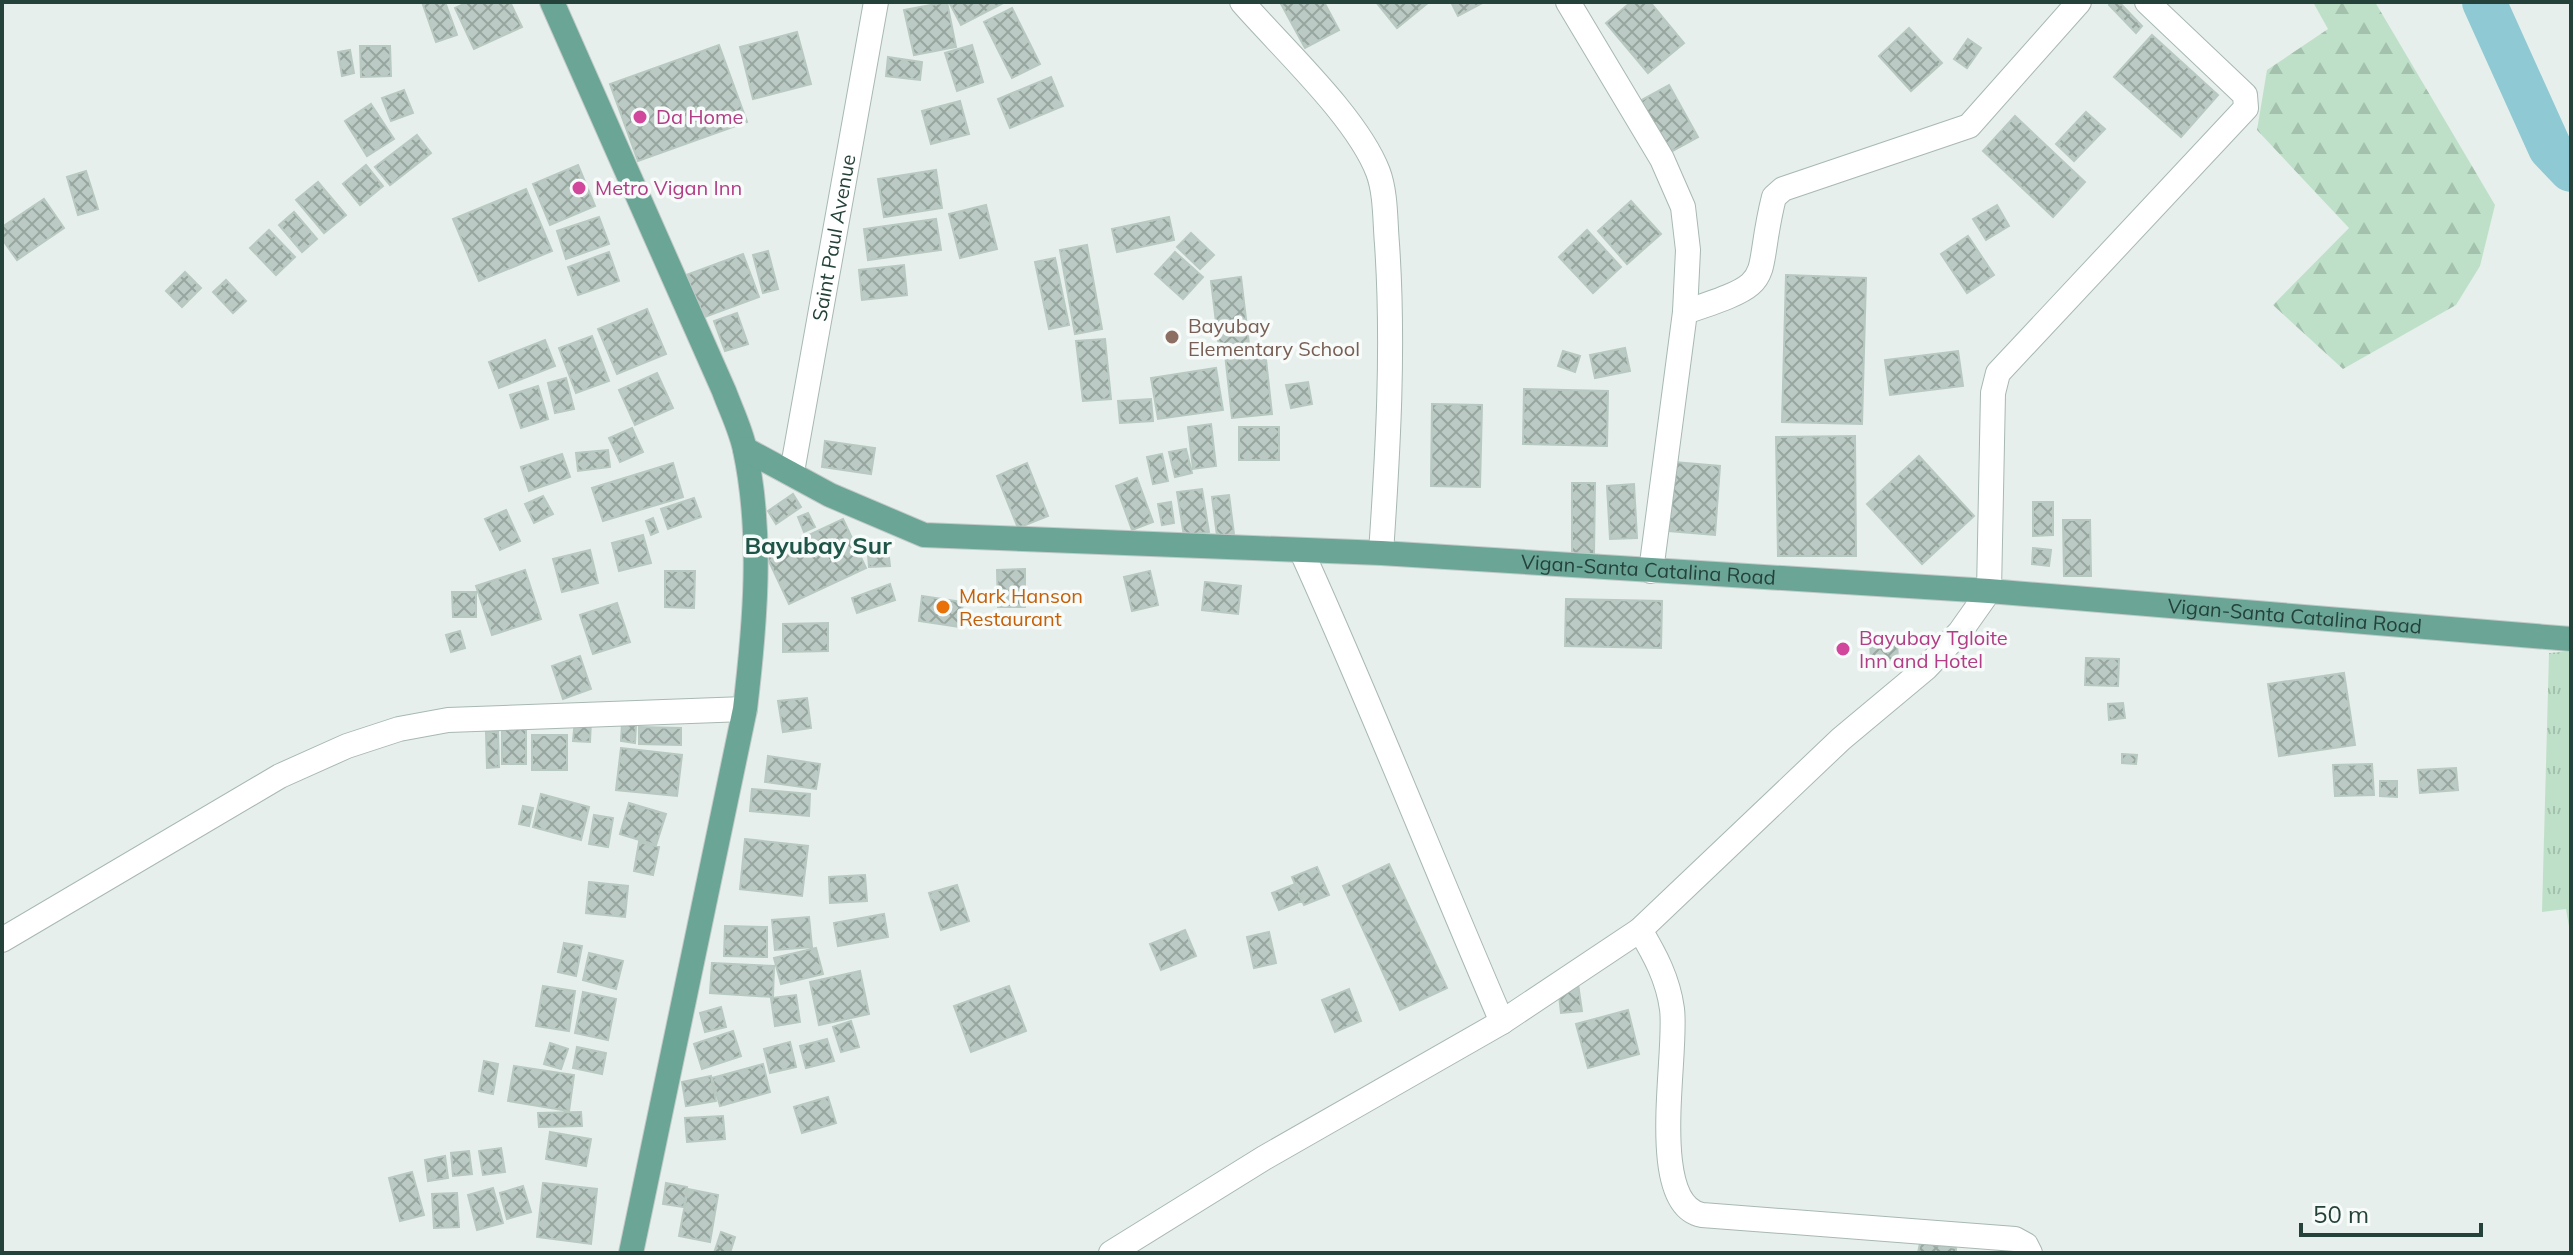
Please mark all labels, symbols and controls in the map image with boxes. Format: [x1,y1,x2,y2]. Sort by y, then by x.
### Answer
place label: Da Home [656,104,743,129]
marker: Da Home [631,108,649,126]
street label: Saint Paul Avenue [806,152,861,323]
place label: Metro Vigan Inn [595,175,742,200]
marker: Metro Vigan Inn [570,179,588,197]
place label: Bayubay Elementary School [1188,313,1360,361]
marker: Bayubay Elementary School [1163,328,1181,346]
district label: Bayubay Sur [744,530,892,560]
street label: Vigan-Santa Catalina Road [1520,549,1776,590]
place label: Mark Hanson Restaurant [959,583,1083,631]
street label: Vigan-Santa Catalina Road [2167,593,2423,639]
marker: Mark Hanson Restaurant [934,598,952,616]
place label: Bayubay Tgloite Inn and Hotel [1859,625,2008,673]
marker: Bayubay Tgloite Inn and Hotel [1834,640,1852,658]
scale bar [2301,1187,2481,1237]
text: 50 m [2313,1199,2369,1229]

